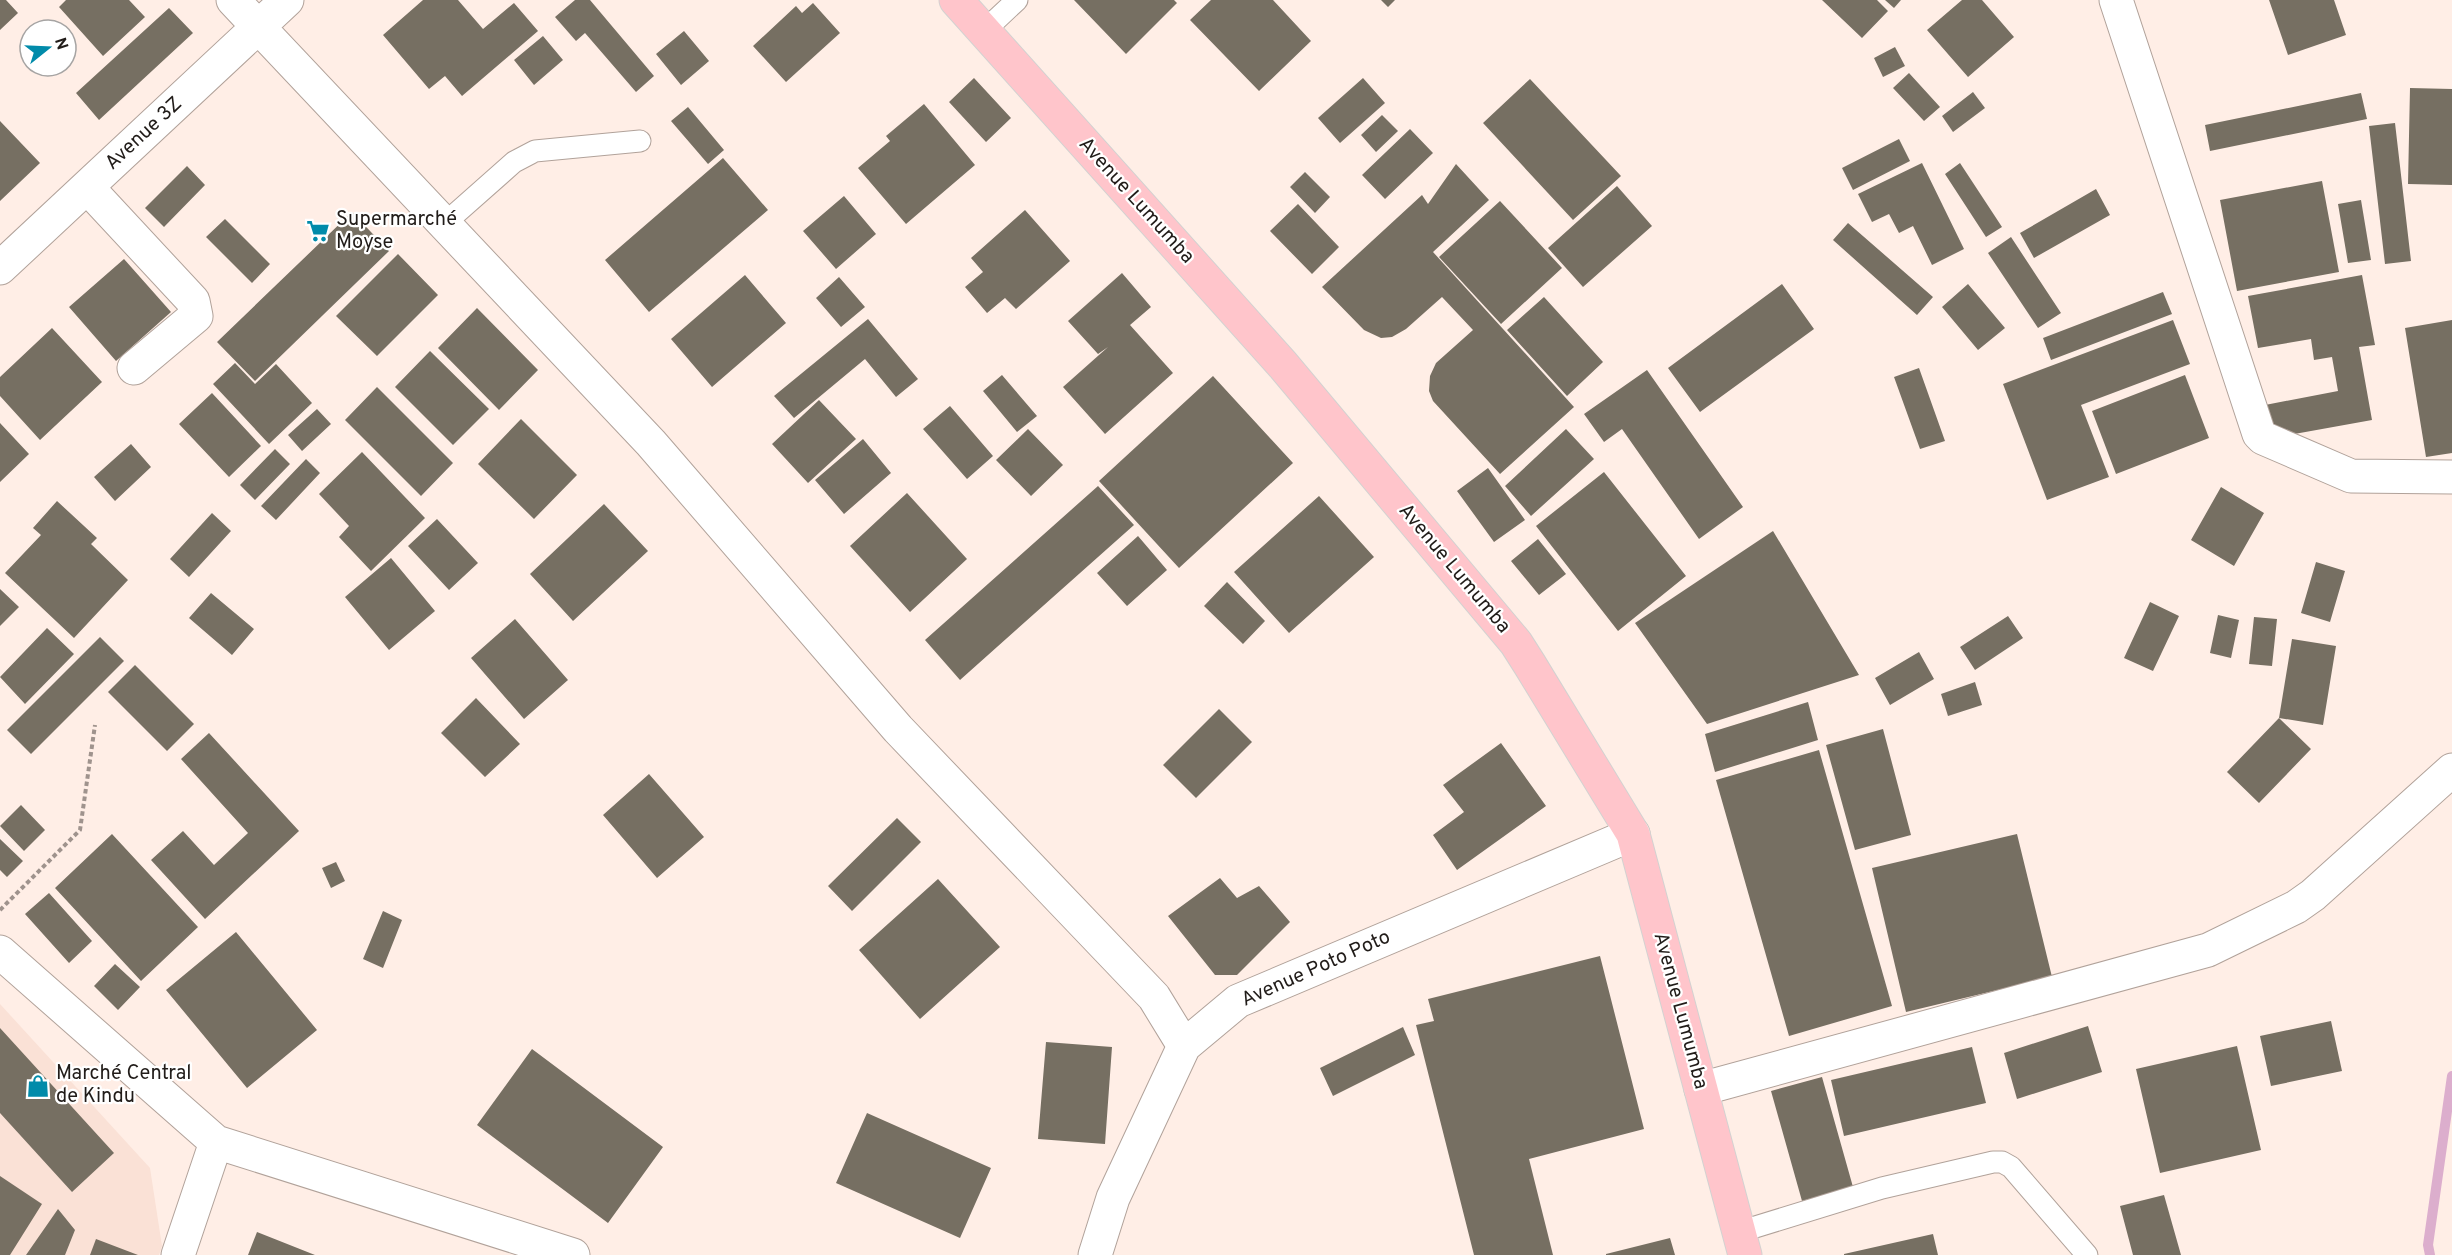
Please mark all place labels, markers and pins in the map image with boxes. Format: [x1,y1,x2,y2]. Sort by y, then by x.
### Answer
place label: Supermarché Moyse [336,207,457,256]
supermarket icon: Supermarché Moyse [305,218,331,244]
place label: Marché Central de Kindu [56,1061,191,1110]
shop icon: Marché Central de Kindu [25,1073,51,1099]

